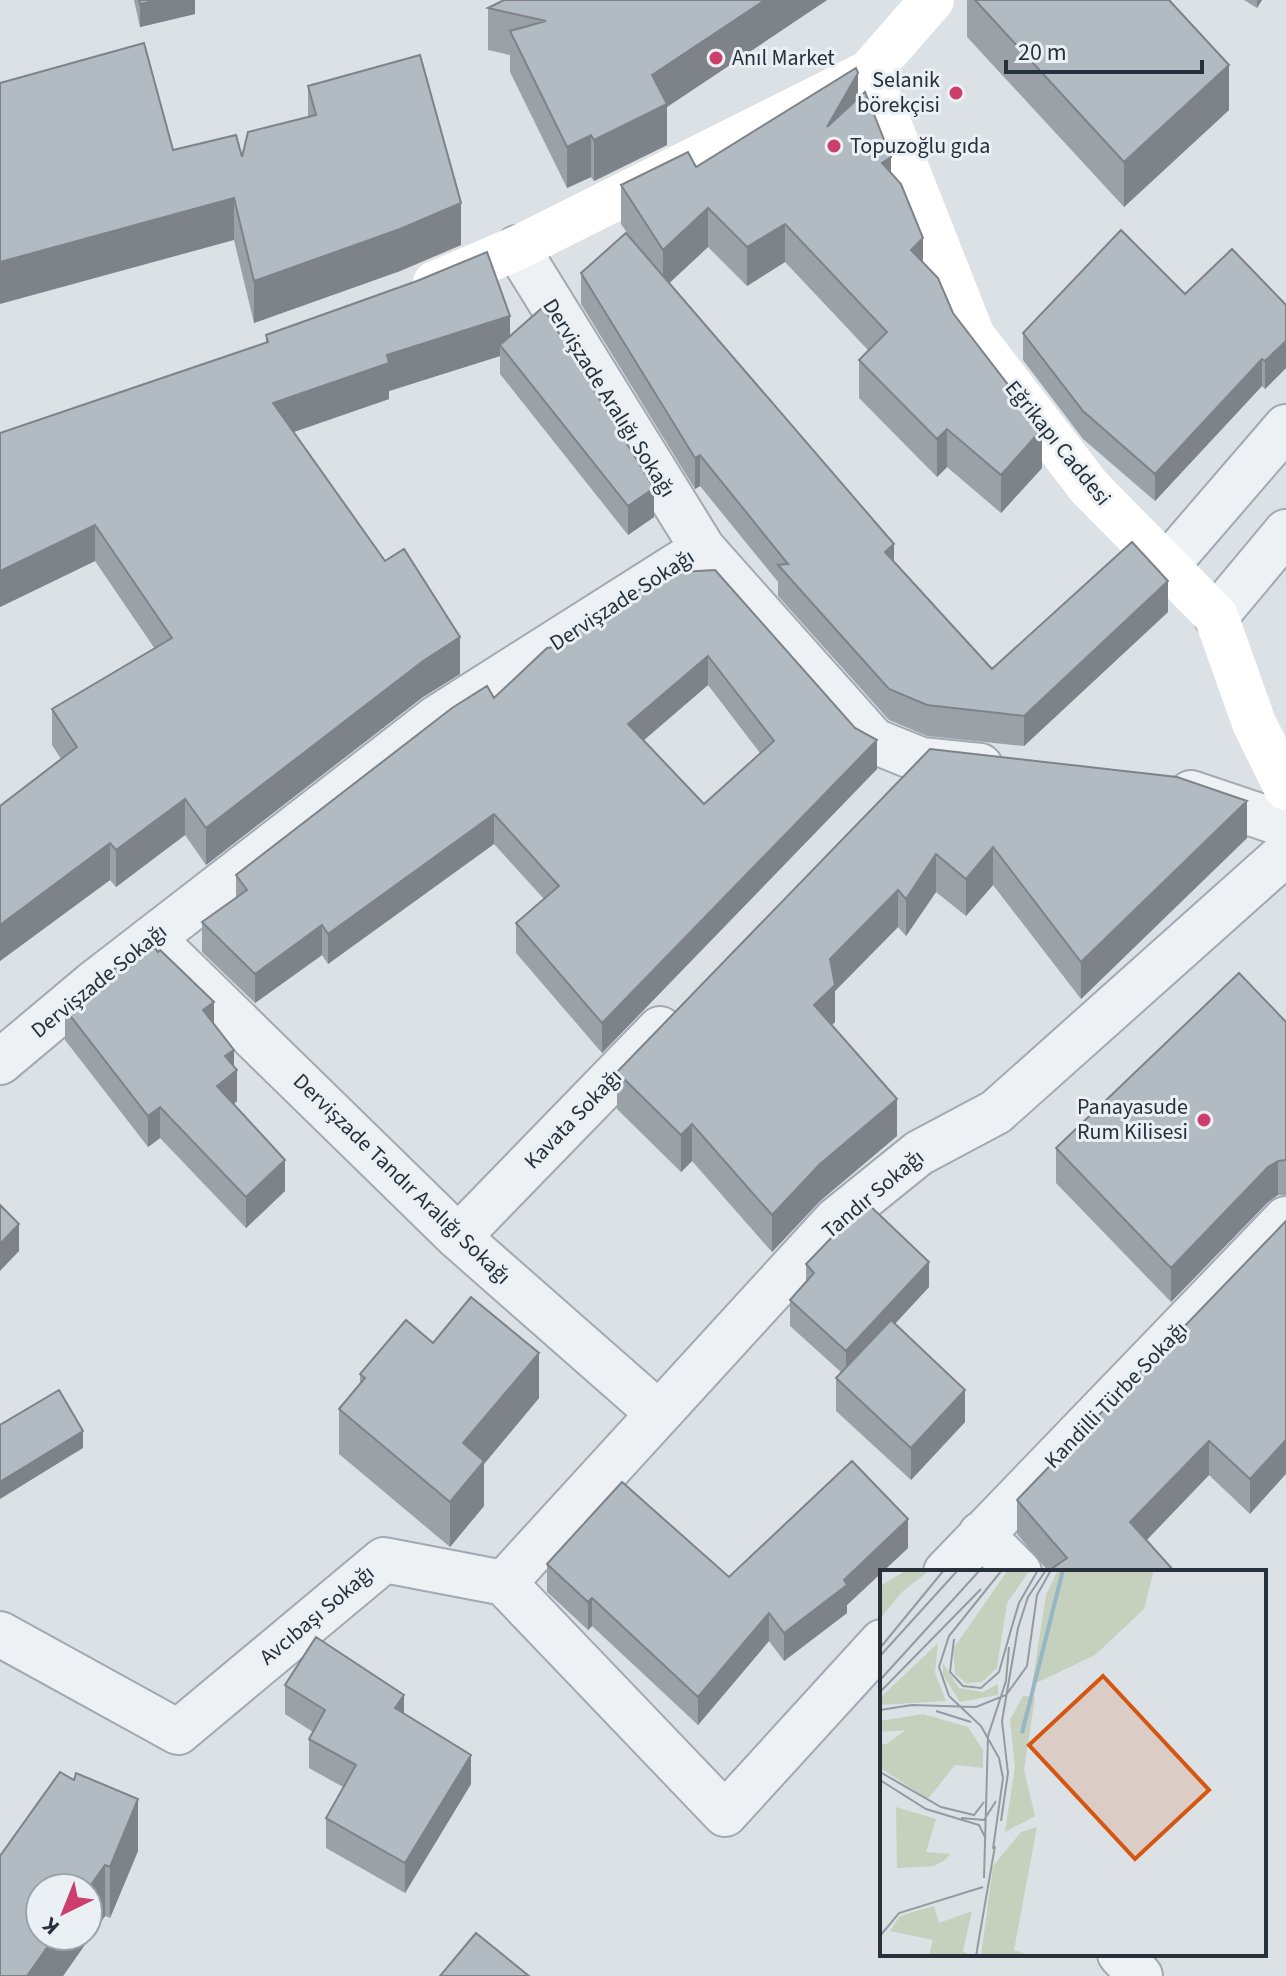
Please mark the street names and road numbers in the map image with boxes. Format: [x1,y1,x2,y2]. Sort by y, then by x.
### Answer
street label: Dervişzade Aralığı Sokağı [535,292,683,504]
street label: Eğrikapı Caddesi [997,373,1119,513]
street label: Dervişzade Sokağı [543,541,701,659]
street label: Dervişzade Sokağı [24,916,174,1046]
street label: Kavata Sokağı [517,1062,629,1176]
street label: Dervişzade Tandır Aralığı Sokağı [286,1066,518,1292]
street label: Tandır Sokağı [815,1142,931,1246]
street label: Kandilli Türbe Sokağı [1037,1314,1195,1476]
street label: Avcıbaşı Sokağı [253,1557,381,1673]

